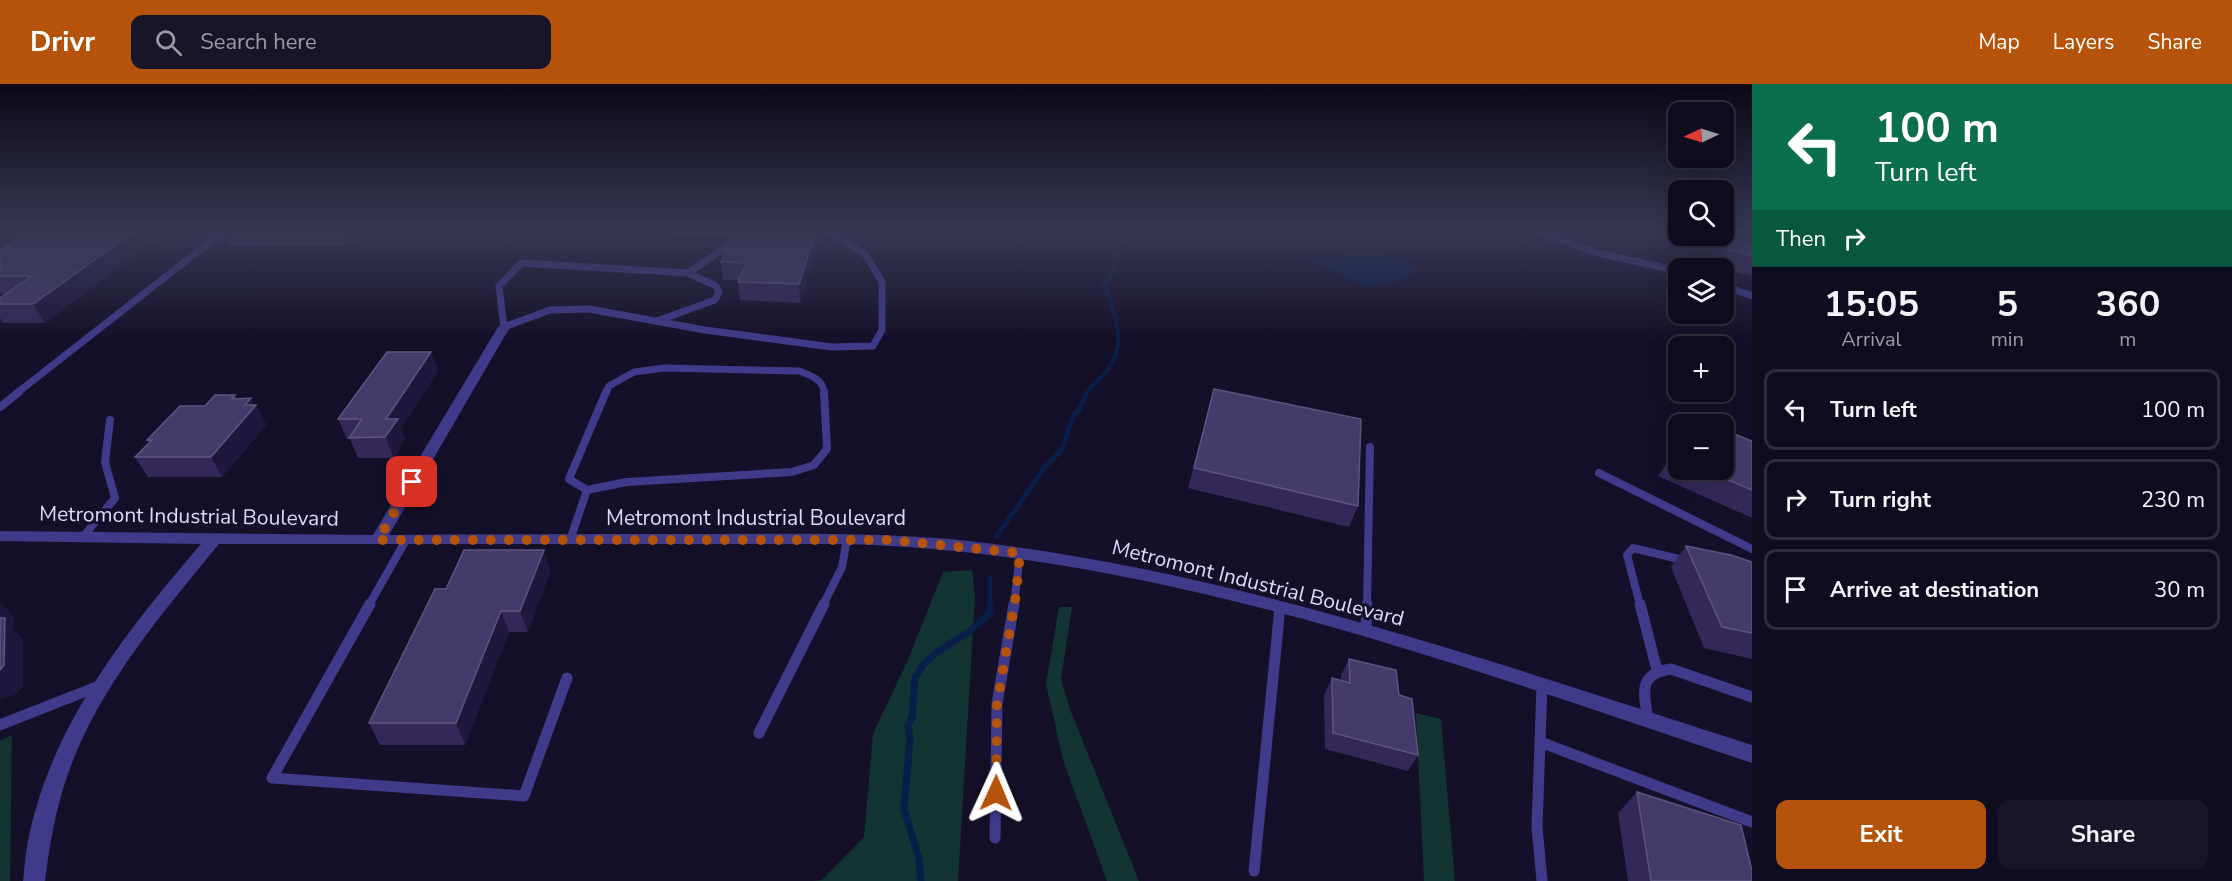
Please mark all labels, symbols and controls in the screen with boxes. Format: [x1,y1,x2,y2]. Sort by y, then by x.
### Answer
search box [131,15,551,69]
text: Drivr [30,23,95,61]
icon: search [152,26,185,59]
text: Search here [200,27,317,57]
text: Map [1978,28,2020,56]
text: Layers [2053,28,2114,56]
text: Share [2147,28,2202,56]
text: 100 m [1875,100,1999,157]
north arrow [1668,102,1734,168]
map controls [1668,102,1734,480]
icon: left [1776,108,1854,186]
text: Turn left [1875,154,1976,191]
button: search [1668,180,1734,246]
icon: right [1838,222,1871,255]
text: Then [1776,224,1826,254]
button: layers [1668,258,1734,324]
text: 15:05 [1824,280,1919,329]
text: 5 [1996,280,2018,329]
text: 360 [2095,280,2160,329]
text: Arrival [1841,326,1901,353]
text: min [1991,326,2024,353]
text: m [2119,326,2136,353]
button: + [1668,336,1734,402]
icon: left [1779,393,1812,426]
text: Turn left [1830,395,1917,425]
text: 100 m [2141,395,2205,425]
button: − [1668,414,1734,480]
pin [386,456,437,507]
icon: arrive [395,465,428,498]
icon: right [1779,483,1812,516]
text: Turn right [1830,485,1931,515]
text: 230 m [2141,485,2205,515]
street label: Metromont Industrial Boulevard [39,499,339,533]
street label: Metromont Industrial Boulevard [606,504,906,532]
street label: Metromont Industrial Boulevard [1109,533,1407,633]
icon: arrive [1779,573,1812,606]
text: Arrive at destination [1830,575,2039,605]
text: 30 m [2154,575,2205,605]
position arrow [964,761,1028,825]
button: Exit [1776,800,1986,869]
button: Share [1998,800,2208,869]

